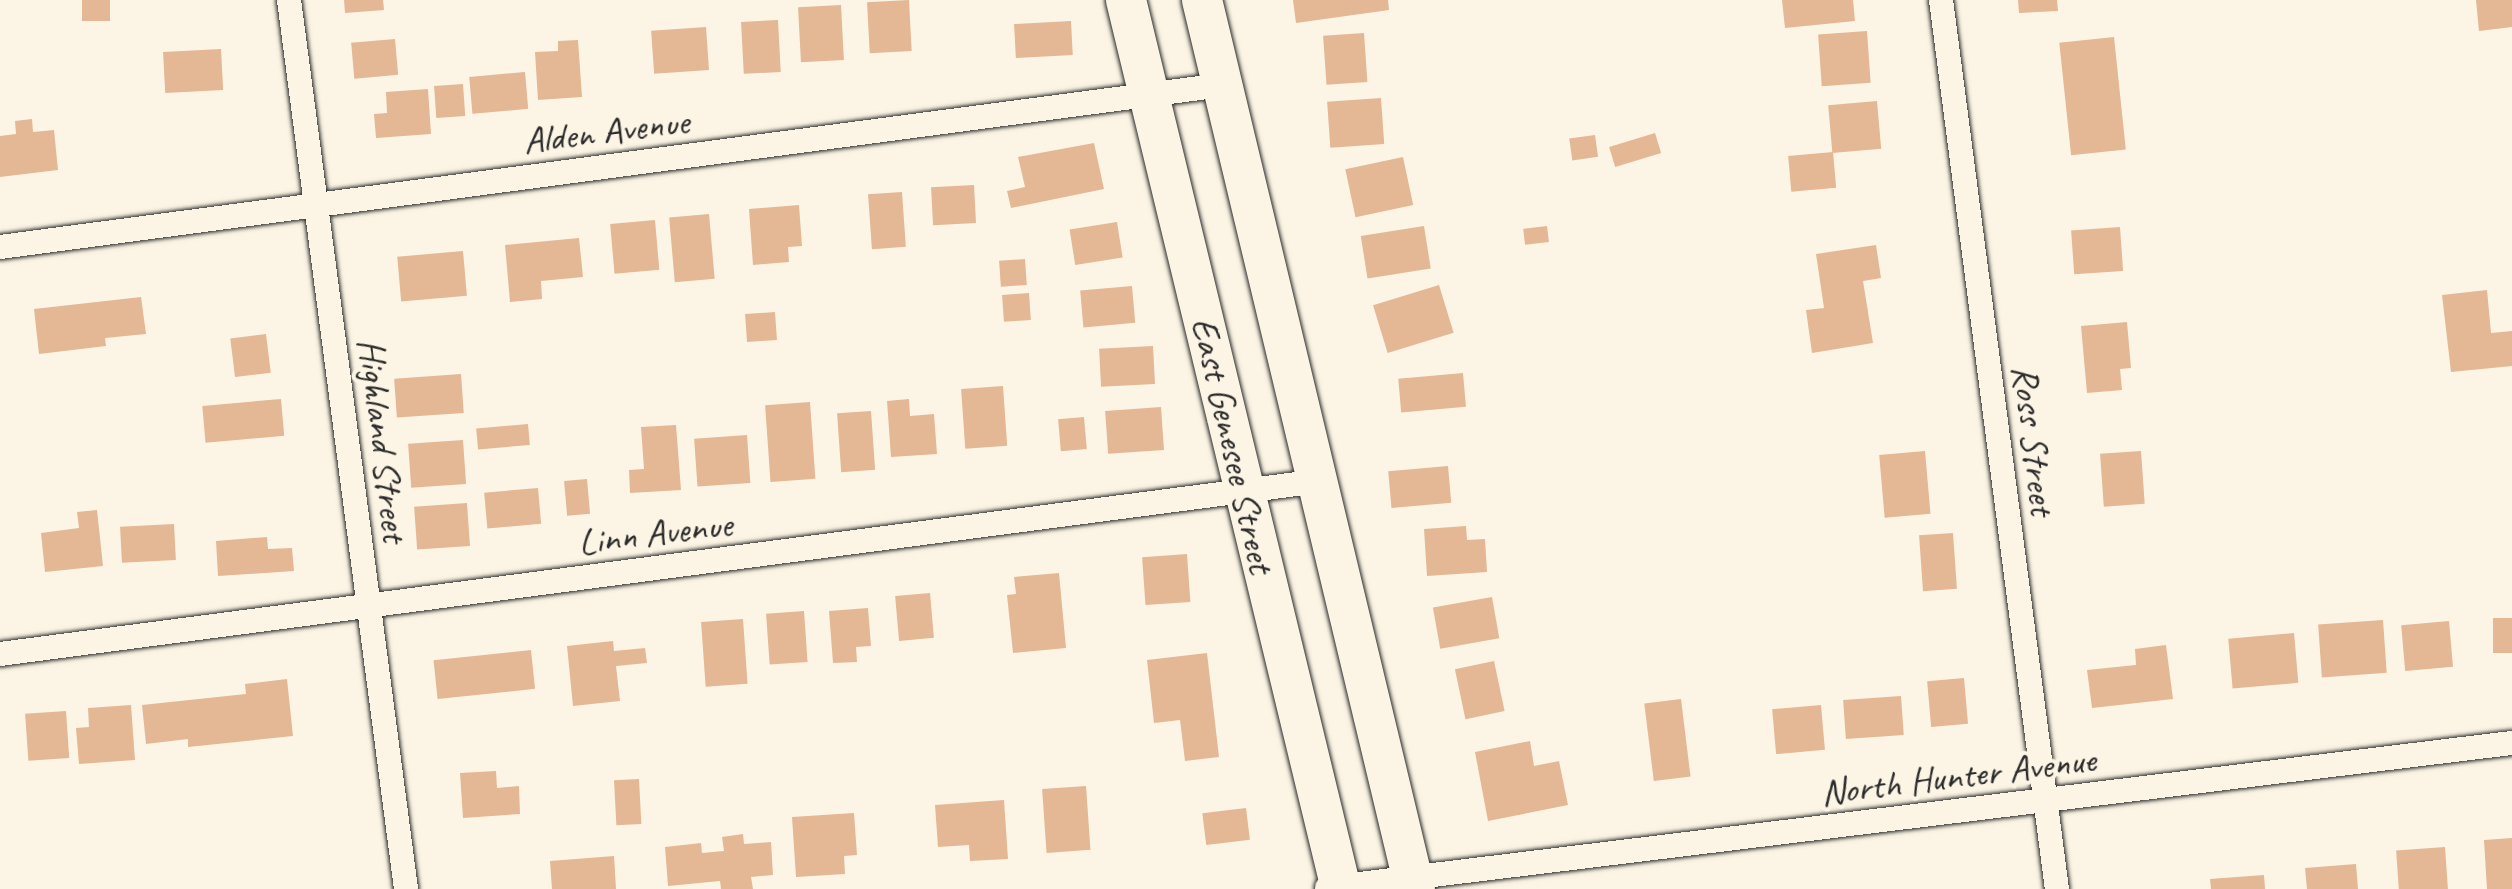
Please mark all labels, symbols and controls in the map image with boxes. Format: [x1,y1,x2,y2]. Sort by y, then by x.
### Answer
street label: Alden Avenue [521,98,691,164]
street label: East Genesee Street [1181,313,1285,577]
street label: Highland Street [348,335,418,545]
street label: Ross Street [2002,362,2066,518]
street label: Linn Avenue [576,501,734,565]
street label: North Hunter Avenue [1818,737,2098,815]

